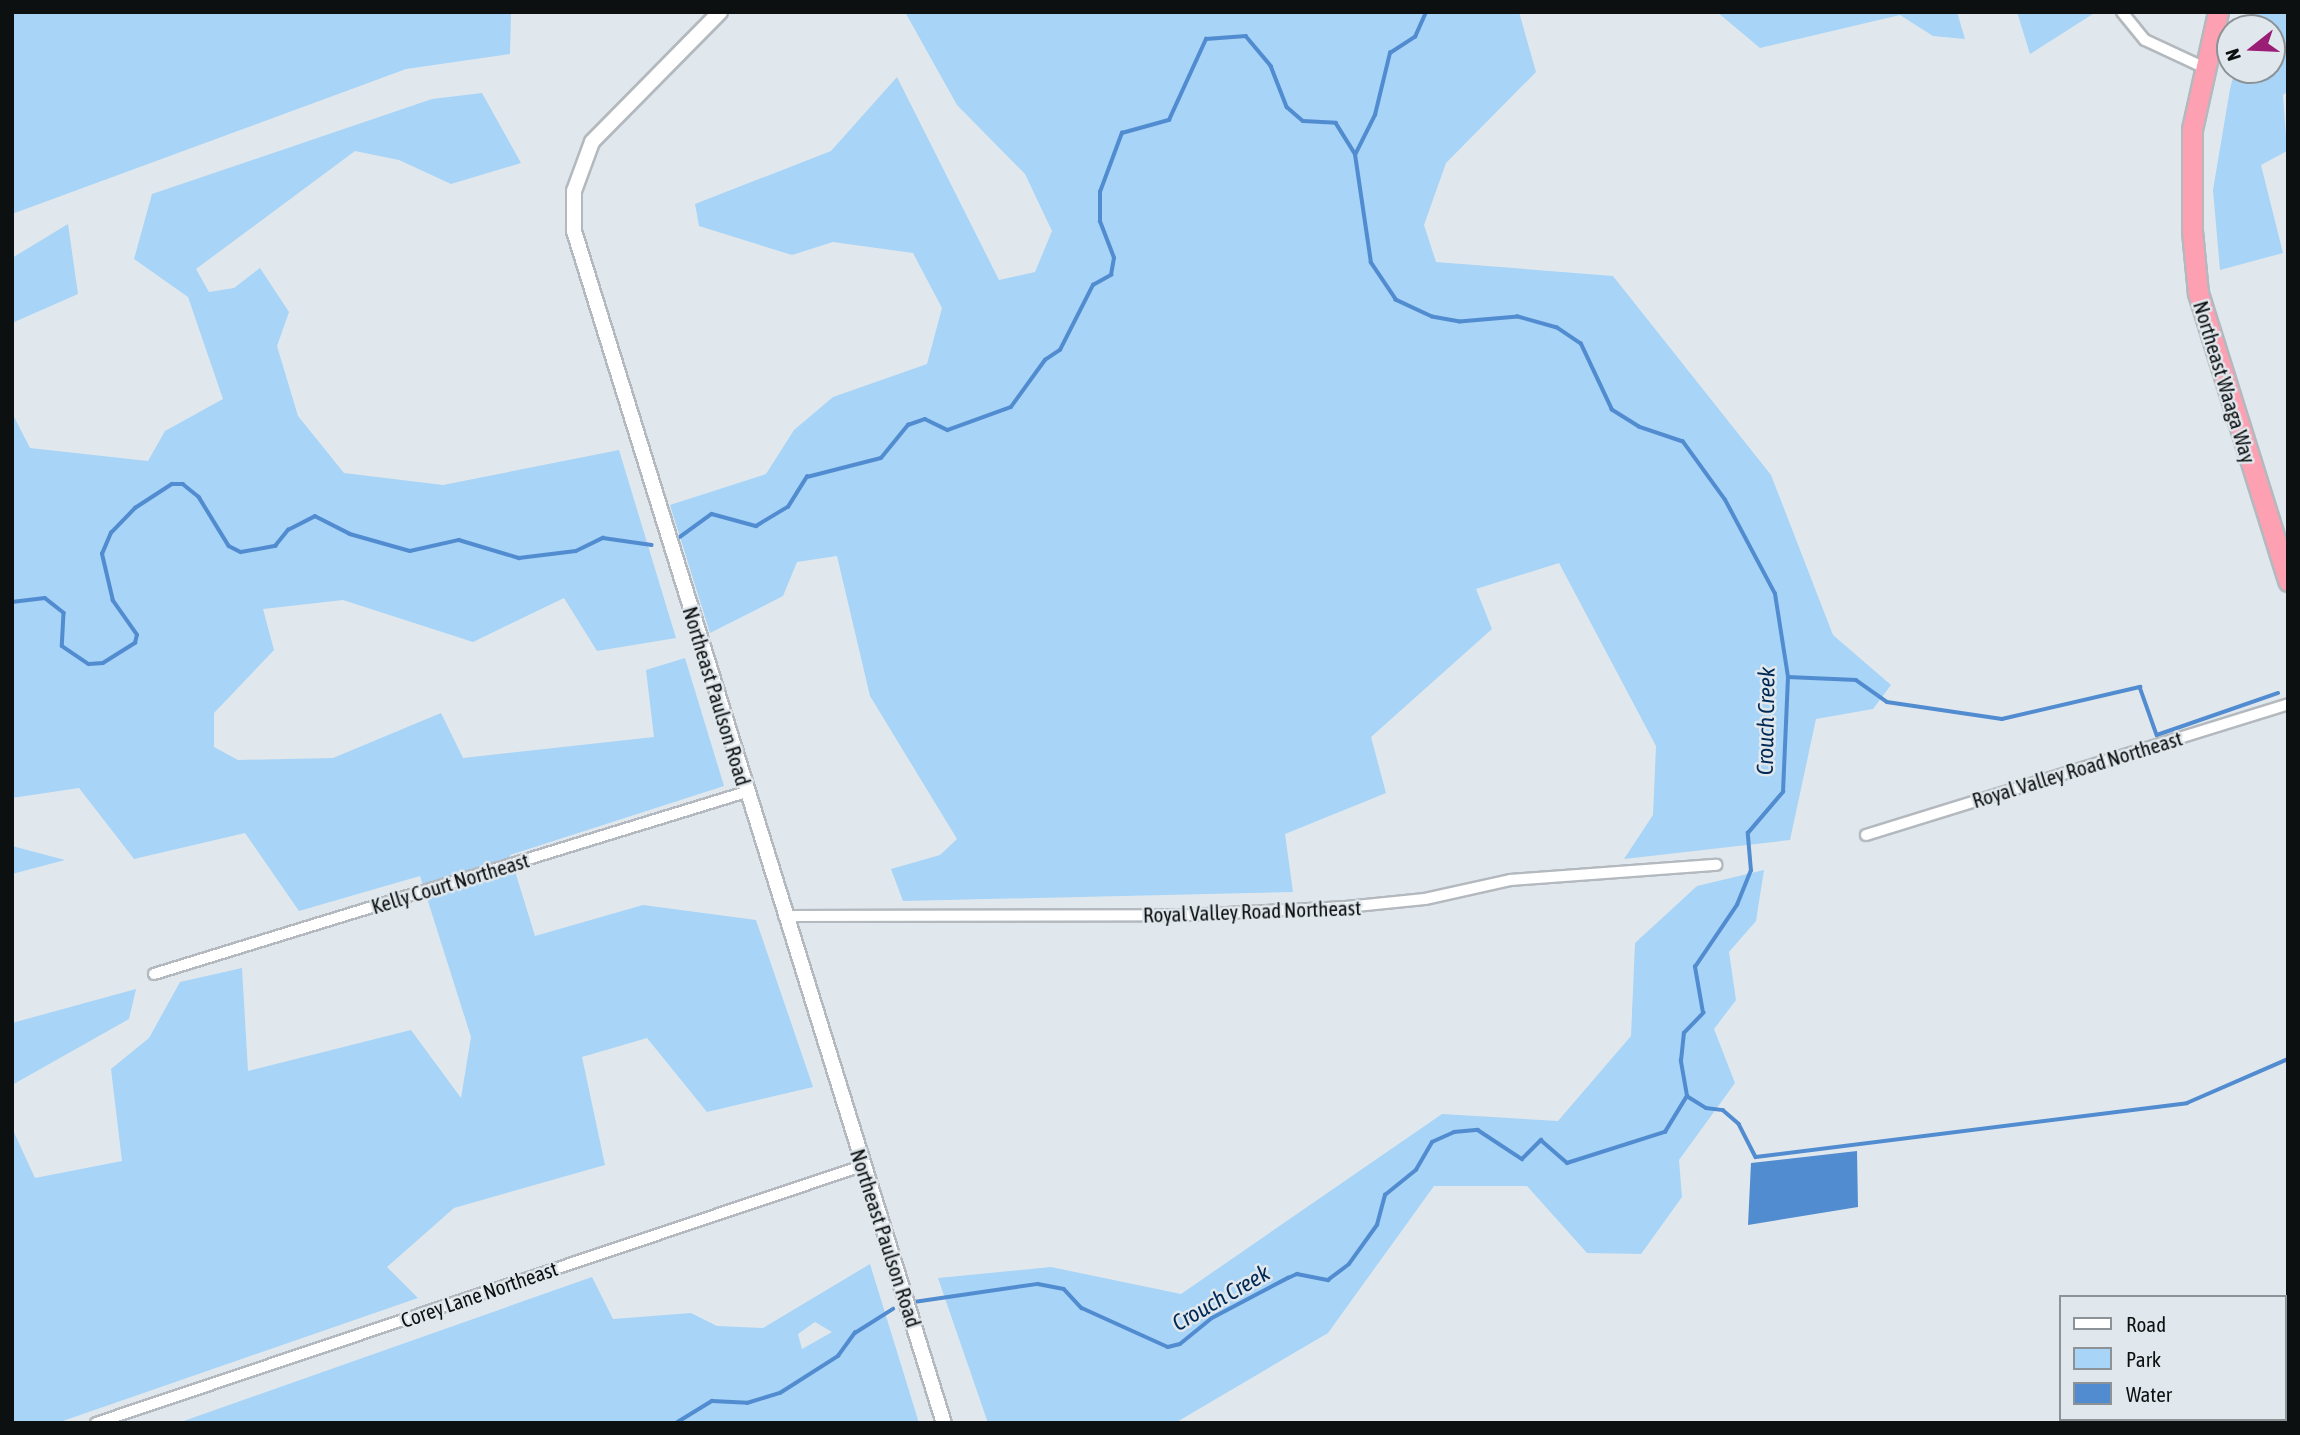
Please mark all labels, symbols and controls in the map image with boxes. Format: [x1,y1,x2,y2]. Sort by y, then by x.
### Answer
north arrow [2216,14,2286,84]
text: N [2221,46,2245,64]
street label: Northeast Waaga Way [2188,298,2262,466]
street label: Northeast Paulson Road [678,603,756,789]
water label: Crouch Creek [1751,667,1781,775]
street label: Royal Valley Road Northeast [1969,725,2185,813]
street label: Kelly Court Northeast [368,847,532,919]
street label: Royal Valley Road Northeast [1143,895,1361,927]
street label: Northeast Paulson Road [845,1146,927,1330]
street label: Corey Lane Northeast [397,1255,561,1333]
water label: Crouch Creek [1167,1259,1275,1337]
legend [2058,1295,2286,1421]
text: Road [2126,1312,2166,1336]
text: Park [2126,1347,2161,1371]
text: Water [2126,1382,2172,1406]

